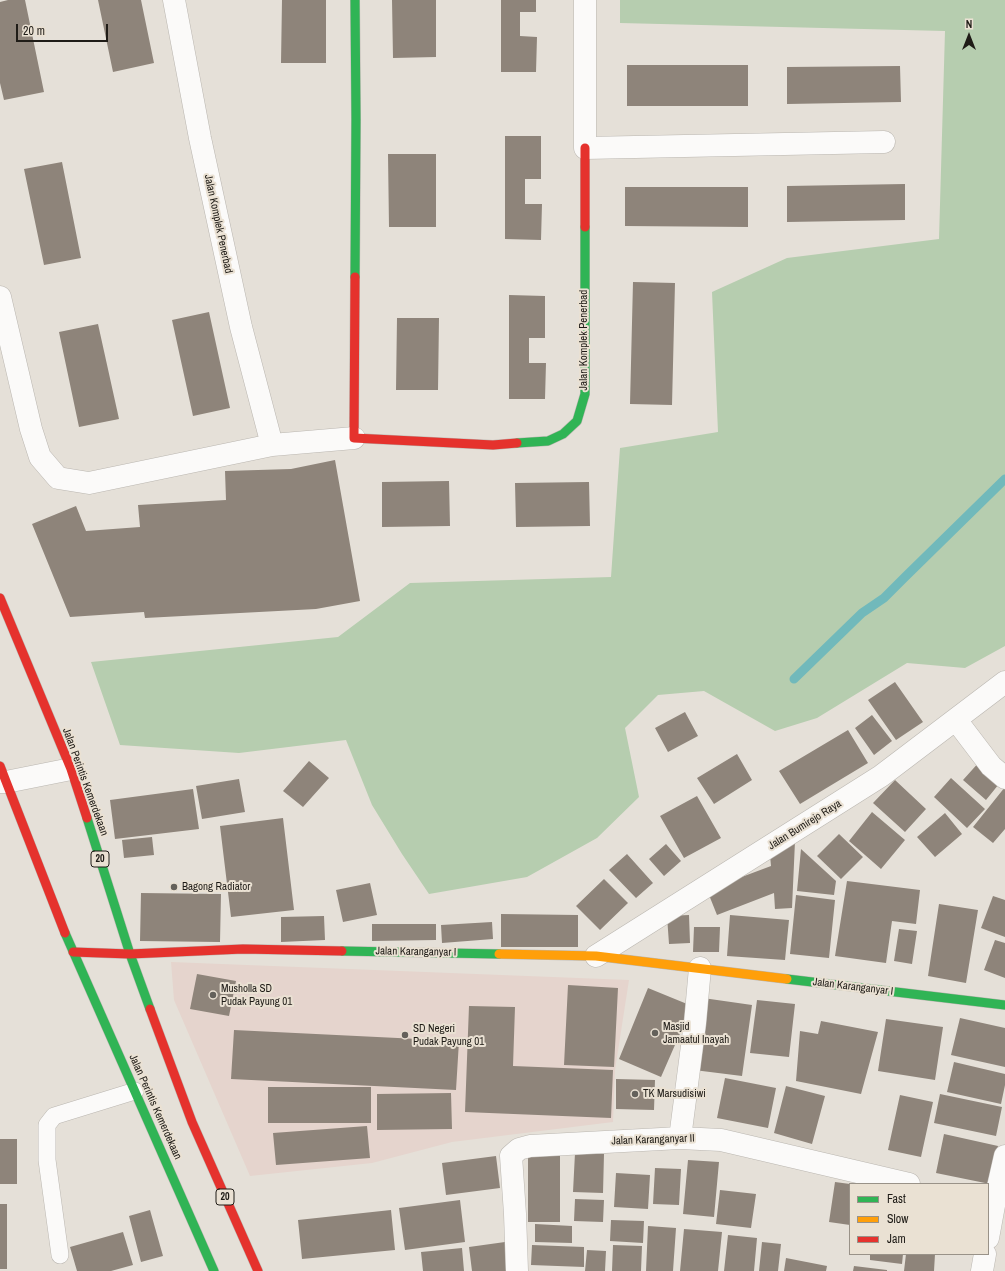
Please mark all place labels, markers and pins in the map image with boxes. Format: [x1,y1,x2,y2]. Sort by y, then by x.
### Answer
place label: Bagong Radiator [182,880,250,894]
marker: Bagong Radiator [169,882,179,892]
place label: Musholla SD Pudak Payung 01 [221,982,292,1008]
marker: Musholla SD Pudak Payung 01 [208,990,218,1000]
place label: Masjid Jamaatul Inayah [663,1020,729,1046]
place label: SD Negeri Pudak Payung 01 [413,1022,484,1048]
marker: Masjid Jamaatul Inayah [650,1028,660,1038]
marker: SD Negeri Pudak Payung 01 [400,1030,410,1040]
place label: TK Marsudisiwi [643,1087,706,1101]
marker: TK Marsudisiwi [630,1089,640,1099]

